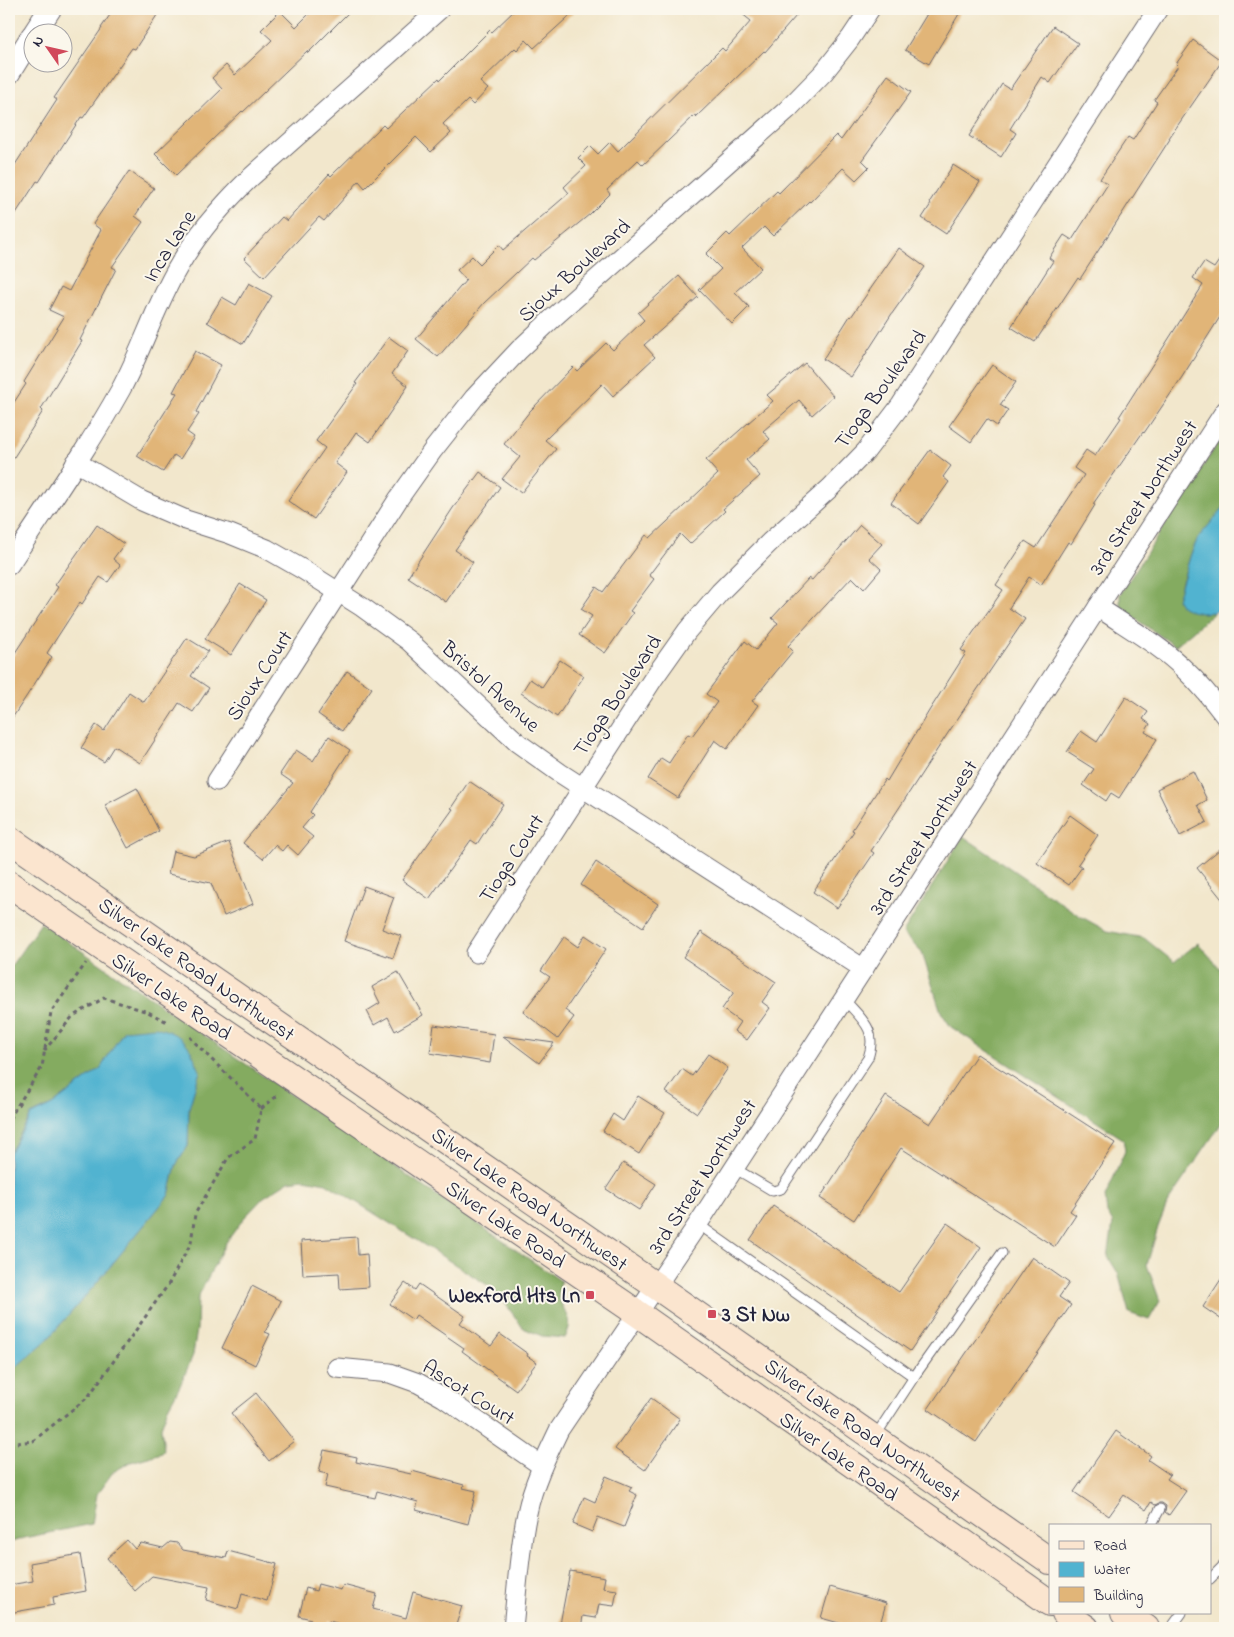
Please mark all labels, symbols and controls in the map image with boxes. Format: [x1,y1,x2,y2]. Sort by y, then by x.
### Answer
north arrow [22,22,72,72]
text: N [27,32,50,51]
street label: Inca Lane [137,205,205,289]
street label: Sioux Boulevard [512,213,638,330]
street label: Tioga Boulevard [828,324,937,457]
street label: 3rd Street Northwest [1083,414,1206,582]
street label: Sioux Court [220,625,301,727]
street label: Tioga Boulevard [567,629,672,764]
street label: Bristol Avenue [433,634,546,741]
street label: 3rd Street Northwest [863,754,986,922]
street label: Tioga Court [473,809,554,911]
street label: Silver Lake Road Northwest [94,892,300,1046]
street label: Silver Lake Road [107,947,237,1045]
street label: 3rd Street Northwest [642,1093,765,1261]
street label: Silver Lake Road Northwest [427,1122,633,1276]
street label: Silver Lake Road [441,1175,571,1273]
place label: Wexford Hts Ln [449,1282,580,1312]
marker: Wexford Hts Ln [584,1289,596,1301]
place label: 3 St Nw [721,1301,790,1331]
marker: 3 St Nw [706,1308,718,1320]
street label: Ascot Court [416,1353,520,1434]
street label: Silver Lake Road Northwest [760,1353,966,1507]
street label: Silver Lake Road [775,1406,903,1506]
legend [1049,1524,1212,1614]
text: Road [1094,1535,1127,1557]
text: Water [1094,1559,1130,1581]
text: Building [1093,1585,1143,1608]

